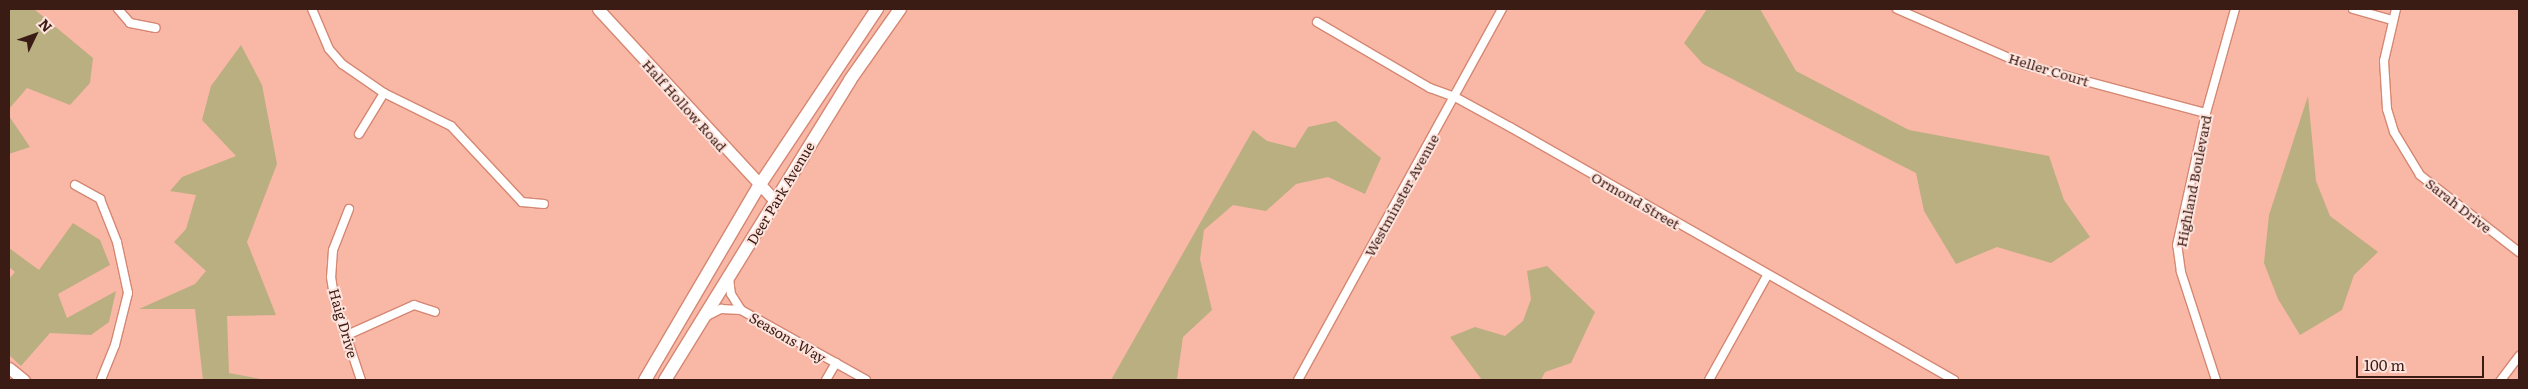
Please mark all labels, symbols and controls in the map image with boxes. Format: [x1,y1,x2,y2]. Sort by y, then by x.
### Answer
north arrow [10,10,60,60]
text: N [35,14,58,36]
street label: Heller Court [2007,49,2091,89]
street label: Half Hollow Road [639,56,731,154]
street label: Highland Boulevard [2172,113,2214,249]
street label: Westminster Avenue [1360,131,1442,259]
street label: Deer Park Avenue [743,138,817,248]
street label: Ormond Street [1589,168,1683,232]
street label: Sarah Drive [2423,174,2495,236]
street label: Haig Drive [326,286,362,360]
street label: Seasons Way [747,308,829,366]
scale bar [2358,346,2486,378]
text: 100 m [2364,353,2405,376]

